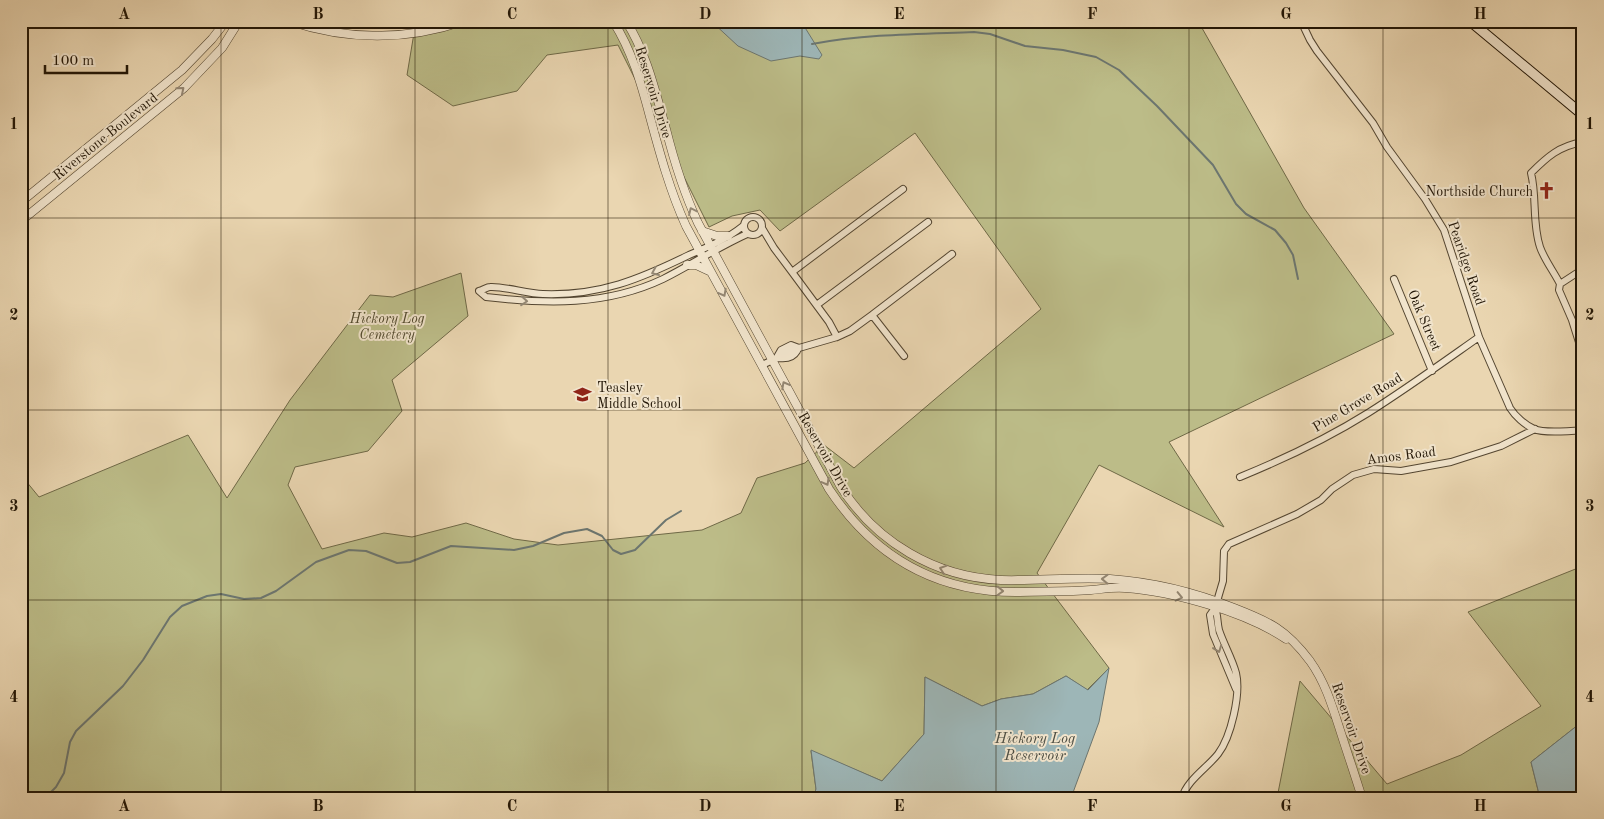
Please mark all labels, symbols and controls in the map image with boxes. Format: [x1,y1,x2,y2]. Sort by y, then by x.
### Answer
text: A [118,7,130,23]
text: B [312,7,324,23]
text: C [507,7,517,23]
text: D [699,7,711,23]
text: E [893,7,905,23]
text: F [1087,7,1098,23]
text: G [1280,7,1292,23]
text: H [1473,7,1487,23]
scale bar [45,42,128,74]
street label: Reservoir Drive [632,45,674,140]
text: 100 m [52,54,94,69]
one-way arrow [175,87,184,96]
street label: Riverstone Boulevard [51,90,160,183]
text: 1 [9,117,19,133]
text: 1 [1585,117,1595,133]
church icon: Northside Church [1537,181,1557,201]
place label: Northside Church [1426,185,1533,199]
one-way arrow [688,207,698,216]
street label: Pearidge Road [1445,219,1487,307]
one-way arrow [651,265,660,276]
one-way arrow [717,288,727,297]
street label: Oak Street [1405,288,1443,353]
one-way arrow [520,295,528,306]
text: 2 [9,308,19,324]
text: 2 [1585,308,1595,324]
park label: Hickory Log Cemetery [349,312,425,343]
street label: Pine Grove Road [1310,371,1405,435]
place label: Teasley Middle School [597,381,682,411]
one-way arrow [782,381,792,390]
school or university icon: Teasley Middle School [573,385,593,405]
street label: Reservoir Drive [795,410,855,499]
street label: Amos Road [1366,445,1437,467]
one-way arrow [819,477,829,486]
text: 3 [9,499,19,515]
text: 3 [1585,499,1595,515]
one-way arrow [940,565,948,575]
one-way arrow [1100,574,1108,584]
one-way arrow [996,586,1004,597]
one-way arrow [1174,591,1183,602]
one-way arrow [1212,644,1222,653]
street label: Reservoir Drive [1329,681,1373,776]
text: 4 [9,690,19,706]
text: 4 [1585,690,1595,706]
water label: Hickory Log Reservoir [994,732,1075,764]
text: A [118,799,130,815]
text: B [312,799,324,815]
text: C [507,799,517,815]
text: D [699,799,711,815]
text: E [893,799,905,815]
text: F [1087,799,1098,815]
text: G [1280,799,1292,815]
text: H [1473,799,1487,815]

